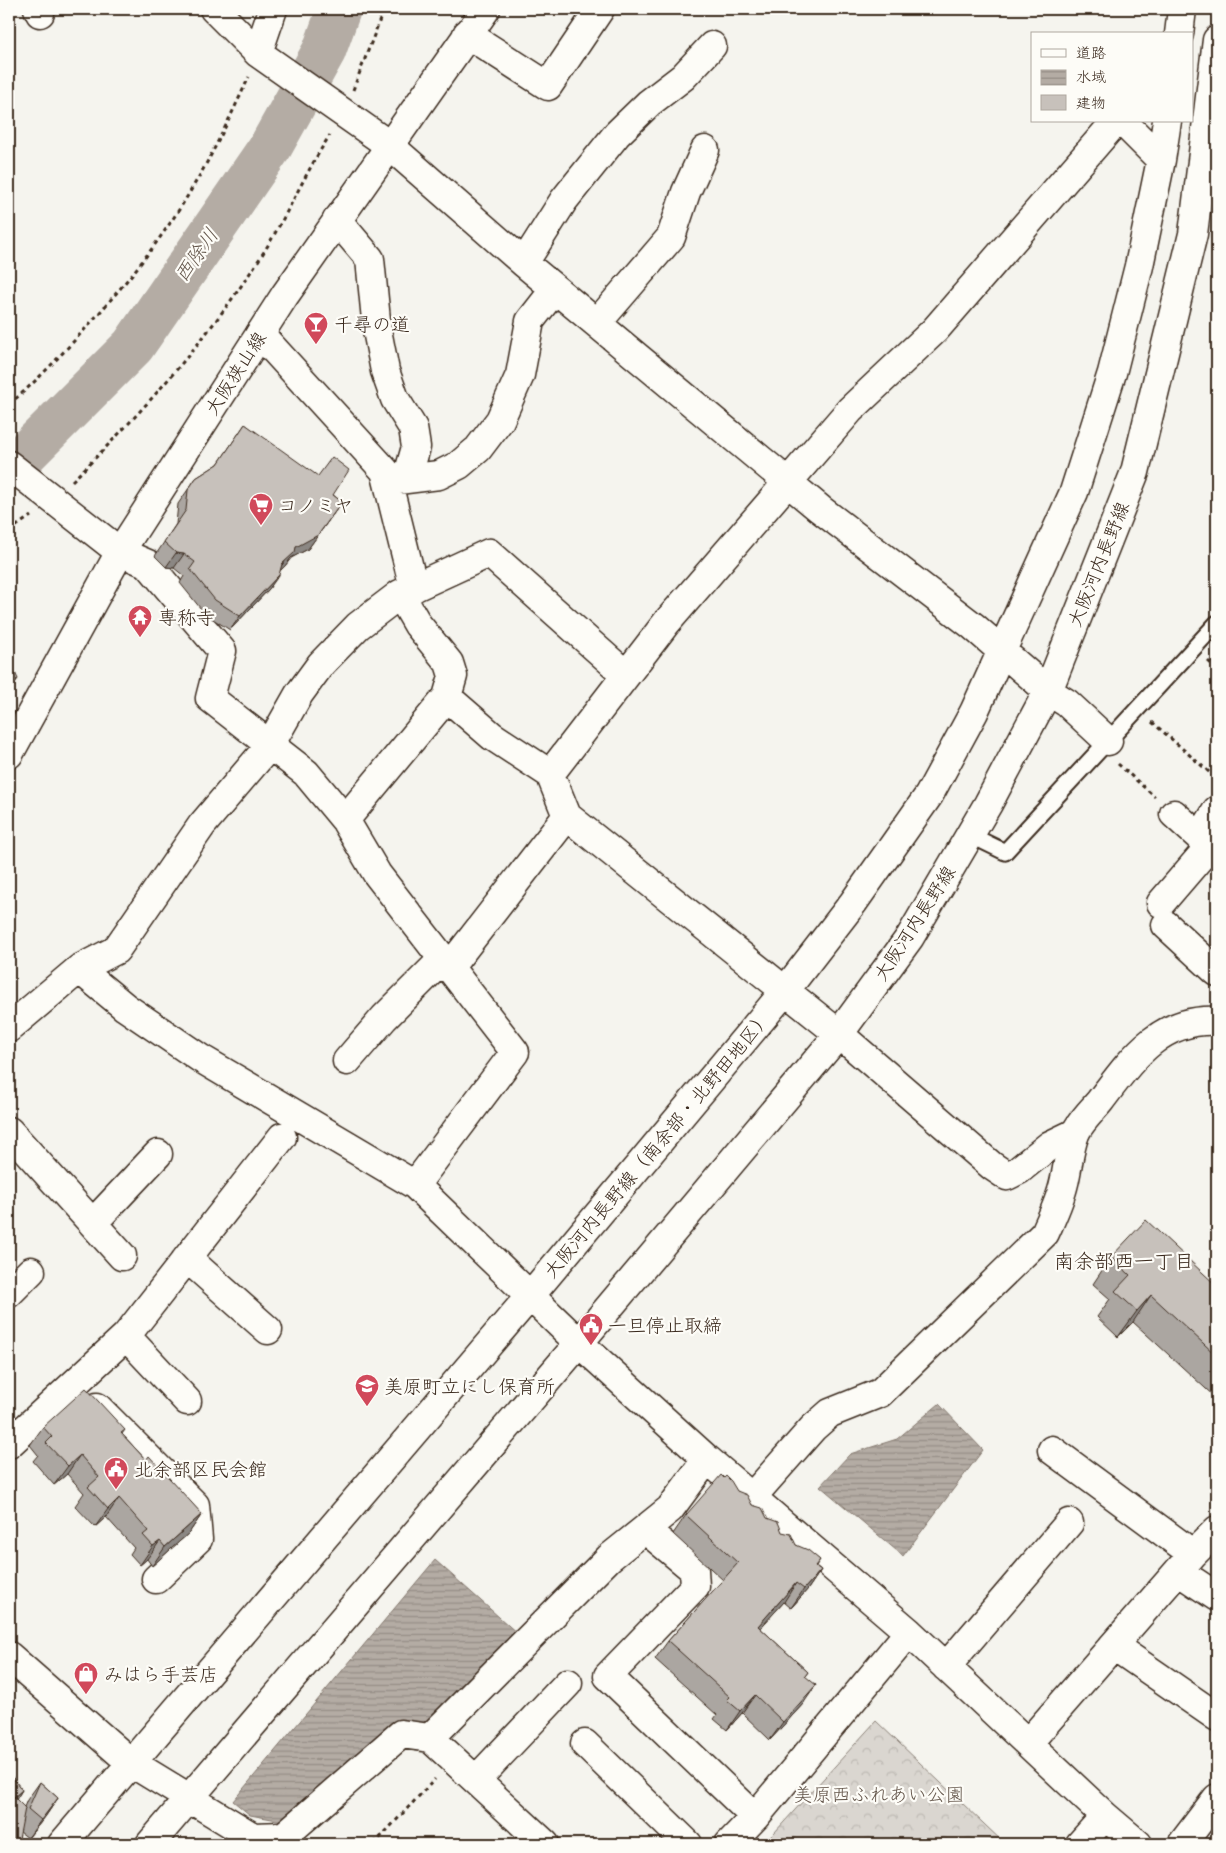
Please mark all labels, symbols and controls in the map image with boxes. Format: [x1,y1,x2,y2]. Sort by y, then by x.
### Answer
legend [1031,32,1194,122]
text: 道路 [1076,43,1106,63]
text: 水域 [1076,67,1106,87]
text: 建物 [1076,93,1106,113]
water label: 西除川 [168,223,224,287]
bar icon: 千尋の道 [303,311,329,345]
place label: 千尋の道 [334,312,410,337]
street label: 大阪狭山線 [199,327,272,420]
supermarket icon: コノミヤ [248,492,274,526]
place label: コノミヤ [278,493,354,518]
street label: 大阪河内長野線 [1062,498,1135,631]
temple icon: 専称寺 [127,604,153,638]
place label: 専称寺 [158,605,215,630]
street label: 大阪河内長野線 [868,861,961,986]
street label: 大阪河内長野線（南余部・北野田地区） [538,1005,777,1283]
district label: 南余部西一丁目 [1054,1248,1194,1274]
public building icon: 一旦停止取締 [578,1312,604,1346]
place label: 一旦停止取締 [608,1313,722,1338]
school or university icon: 美原町立にし保育所 [354,1373,380,1407]
place label: 美原町立にし保育所 [384,1374,555,1399]
public building icon: 北余部区民会館 [103,1456,129,1490]
place label: 北余部区民会館 [134,1457,267,1482]
shop icon: みはら手芸店 [73,1661,99,1695]
place label: みはら手芸店 [104,1662,218,1687]
park label: 美原西ふれあい公園 [793,1782,965,1807]

